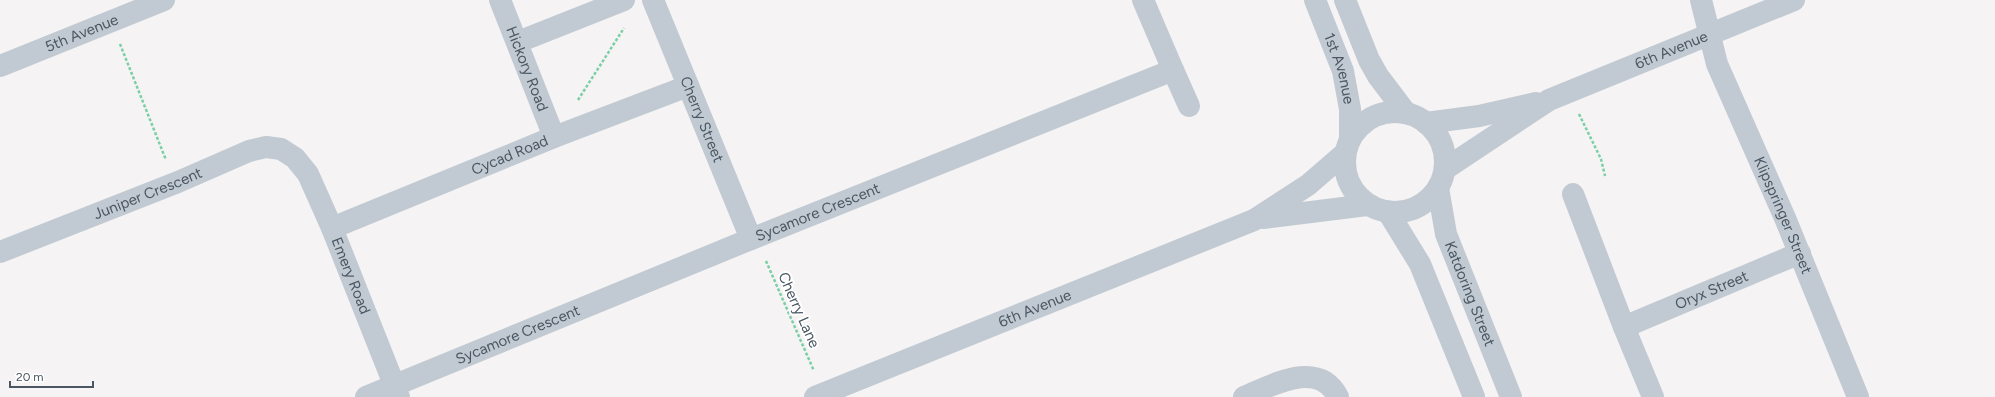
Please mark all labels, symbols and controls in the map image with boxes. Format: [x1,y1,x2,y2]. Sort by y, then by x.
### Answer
street label: 5th Avenue [42,10,121,56]
street label: Hickory Road [502,24,552,114]
street label: 6th Avenue [1632,27,1710,73]
street label: 1st Avenue [1320,30,1358,105]
street label: Cherry Street [676,74,728,165]
street label: Cycad Road [469,131,551,179]
street label: Klipspringer Street [1750,154,1816,277]
street label: Juniper Crescent [91,163,205,223]
street label: Sycamore Crescent [753,179,883,245]
street label: Emery Road [328,235,374,317]
street label: Katdoring Street [1441,239,1499,349]
street label: Oryx Street [1672,267,1751,313]
street label: Cherry Lane [774,269,824,351]
street label: 6th Avenue [996,286,1074,331]
street label: Sycamore Crescent [453,301,583,368]
scale bar [10,363,93,389]
text: 20 m [16,370,44,384]

